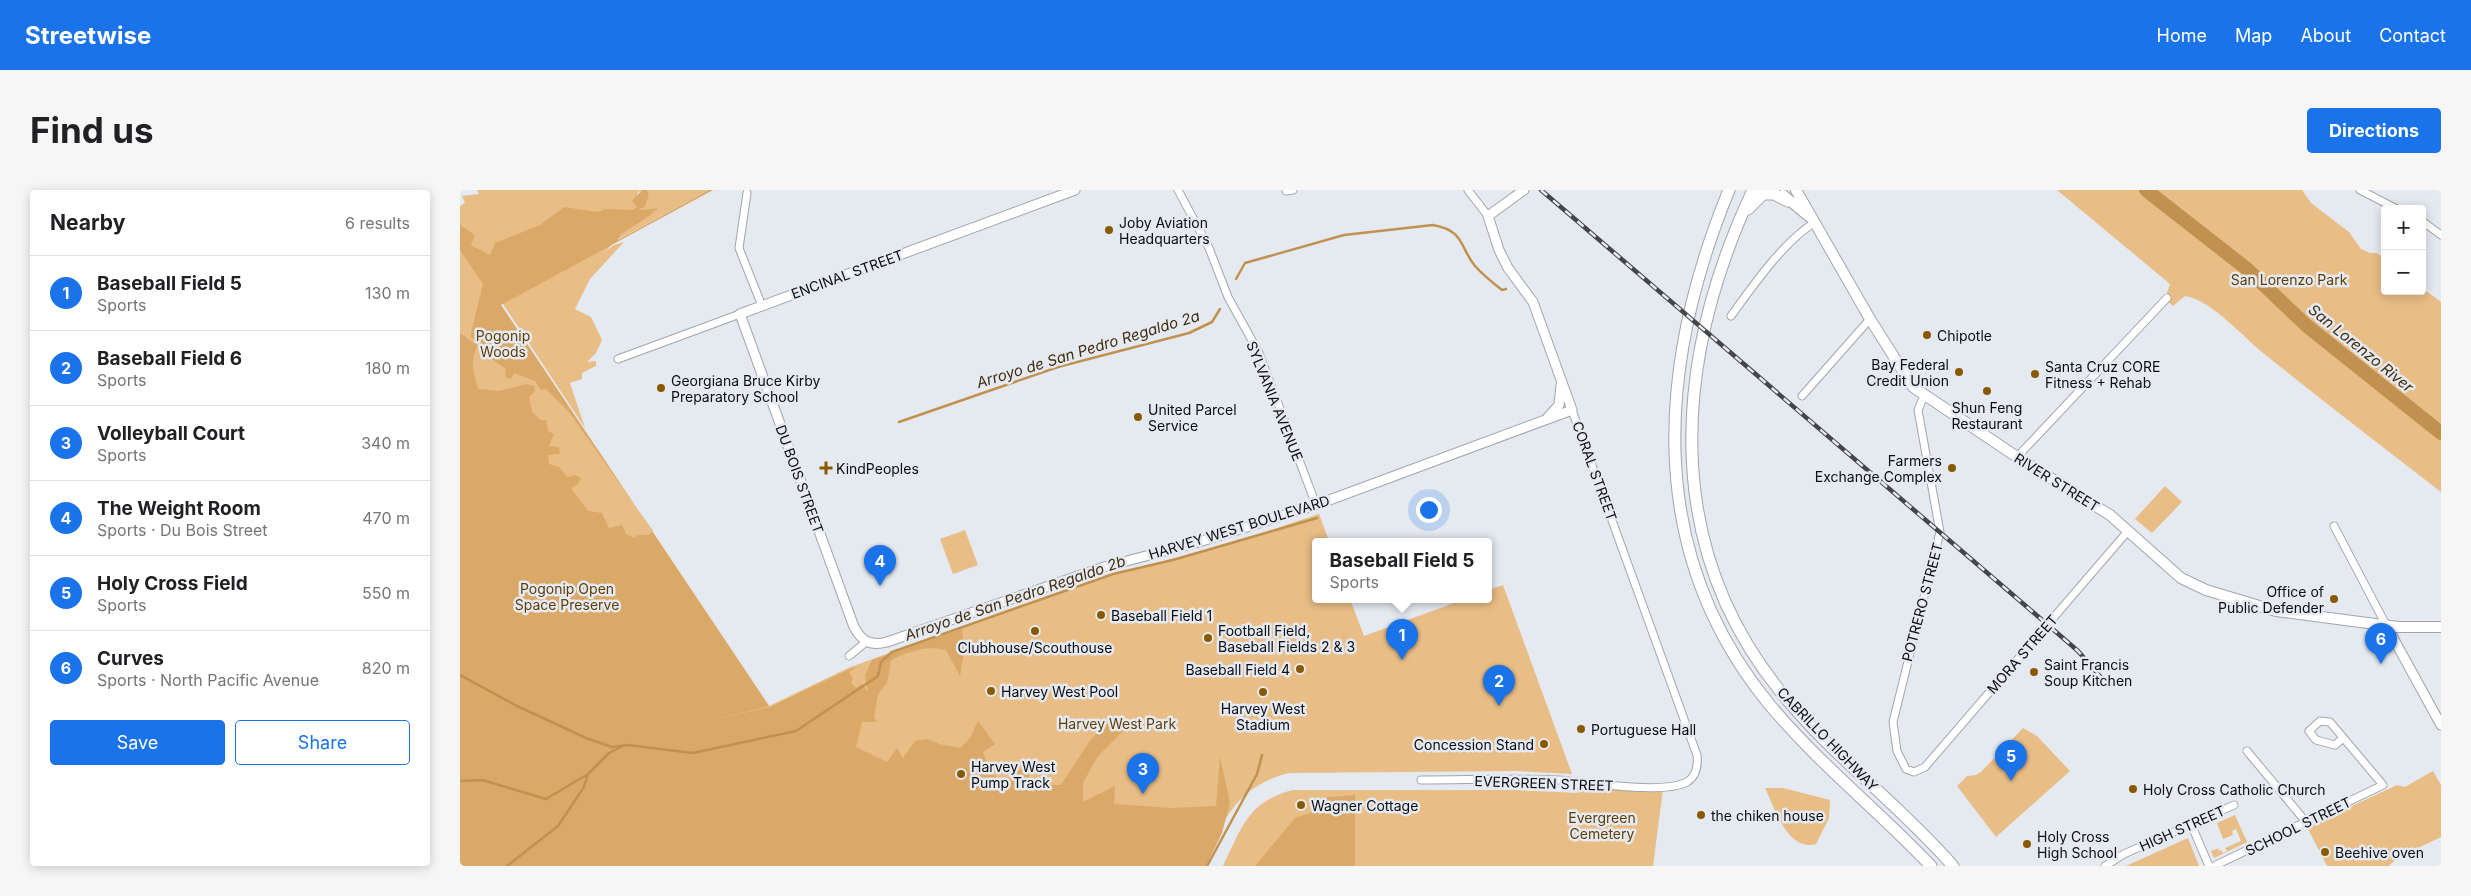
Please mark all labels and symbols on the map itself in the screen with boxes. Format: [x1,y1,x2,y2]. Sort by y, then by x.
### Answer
place label: Joby Aviation Headquarters [1119,214,1210,247]
marker: Joby Aviation Headquarters [1103,224,1115,236]
street label: ENCINAL STREET [789,246,905,302]
park label: San Lorenzo Park [2231,271,2348,288]
water label: San Lorenzo River [2305,300,2417,396]
water label: Arroyo de San Pedro Regaldo 2a [973,306,1202,392]
park label: Pogonip Woods [476,327,530,360]
place label: Chipotle [1937,327,1992,344]
marker: Chipotle [1921,329,1933,341]
street label: SYLVANIA AVENUE [1243,339,1307,463]
place label: Bay Federal Credit Union [1866,356,1949,389]
place label: Santa Cruz CORE Fitness + Rehab [2045,358,2160,391]
marker: Bay Federal Credit Union [1953,366,1965,378]
marker: Santa Cruz CORE Fitness + Rehab [2029,368,2041,380]
place label: Georgiana Bruce Kirby Preparatory School [671,372,821,405]
marker: Georgiana Bruce Kirby Preparatory School [655,382,667,394]
marker: Shun Feng Restaurant [1981,385,1993,397]
place label: Shun Feng Restaurant [1951,399,2023,432]
place label: United Parcel Service [1148,401,1237,434]
marker: United Parcel Service [1132,411,1144,423]
street label: CORAL STREET [1569,419,1621,523]
street label: DU BOIS STREET [773,423,827,535]
street label: RIVER STREET [2011,449,2103,515]
place label: Farmers Exchange Complex [1815,452,1942,485]
place label: KindPeoples [836,460,919,477]
marker: KindPeoples [820,462,832,474]
marker: Farmers Exchange Complex [1946,462,1958,474]
street label: HARVEY WEST BOULEVARD [1146,491,1332,563]
your location [1416,497,1442,523]
street label: POTRERO STREET [1898,541,1946,663]
pin: 4 [864,545,896,586]
water label: Arroyo de San Pedro Regaldo 2b [901,551,1128,645]
park label: Pogonip Open Space Preserve [515,580,619,613]
place label: Office of Public Defender [2218,583,2324,616]
marker: Office of Public Defender [2328,593,2340,605]
place label: Baseball Field 1 [1111,607,1212,624]
marker: Baseball Field 1 [1095,609,1107,621]
street label: MORA STREET [1983,611,2061,697]
pin: 1 [1386,619,1418,660]
place label: Football Field, Baseball Fields 2 & 3 [1218,622,1355,655]
pin: 6 [2365,623,2397,664]
marker: Clubhouse/Scouthouse [1029,625,1041,637]
marker: Football Field, Baseball Fields 2 & 3 [1202,632,1214,644]
place label: Clubhouse/Scouthouse [958,639,1112,656]
place label: Saint Francis Soup Kitchen [2044,656,2132,689]
place label: Baseball Field 4 [1185,661,1290,678]
marker: Baseball Field 4 [1294,663,1306,675]
pin: 2 [1483,665,1515,706]
marker: Saint Francis Soup Kitchen [2028,666,2040,678]
place label: Harvey West Pool [1001,683,1118,700]
street label: CABRILLO HIGHWAY [1774,684,1882,795]
marker: Harvey West Pool [985,685,997,697]
marker: Harvey West Stadium [1257,686,1269,698]
place label: Harvey West Stadium [1221,700,1306,733]
park label: Harvey West Park [1058,715,1176,732]
place label: Portuguese Hall [1591,721,1696,738]
marker: Portuguese Hall [1575,723,1587,735]
place label: Concession Stand [1414,736,1534,753]
marker: Concession Stand [1538,738,1550,750]
pin: 5 [1995,740,2027,781]
pin: 3 [1127,753,1159,794]
place label: Harvey West Pump Track [971,758,1056,791]
marker: Harvey West Pump Track [955,768,967,780]
street label: EVERGREEN STREET [1474,772,1614,794]
place label: Holy Cross Catholic Church [2143,781,2326,798]
marker: Holy Cross Catholic Church [2127,783,2139,795]
street label: SCHOOL STREET [2242,793,2354,859]
place label: Wagner Cottage [1311,797,1418,814]
marker: Wagner Cottage [1295,799,1307,811]
street label: HIGH STREET [2137,802,2227,854]
place label: the chiken house [1711,807,1824,824]
park label: Evergreen Cemetery [1568,809,1636,842]
marker: the chiken house [1695,809,1707,821]
place label: Holy Cross High School [2037,828,2117,861]
marker: Holy Cross High School [2021,838,2033,850]
place label: Beehive oven [2335,844,2424,861]
marker: Beehive oven [2319,846,2331,858]

